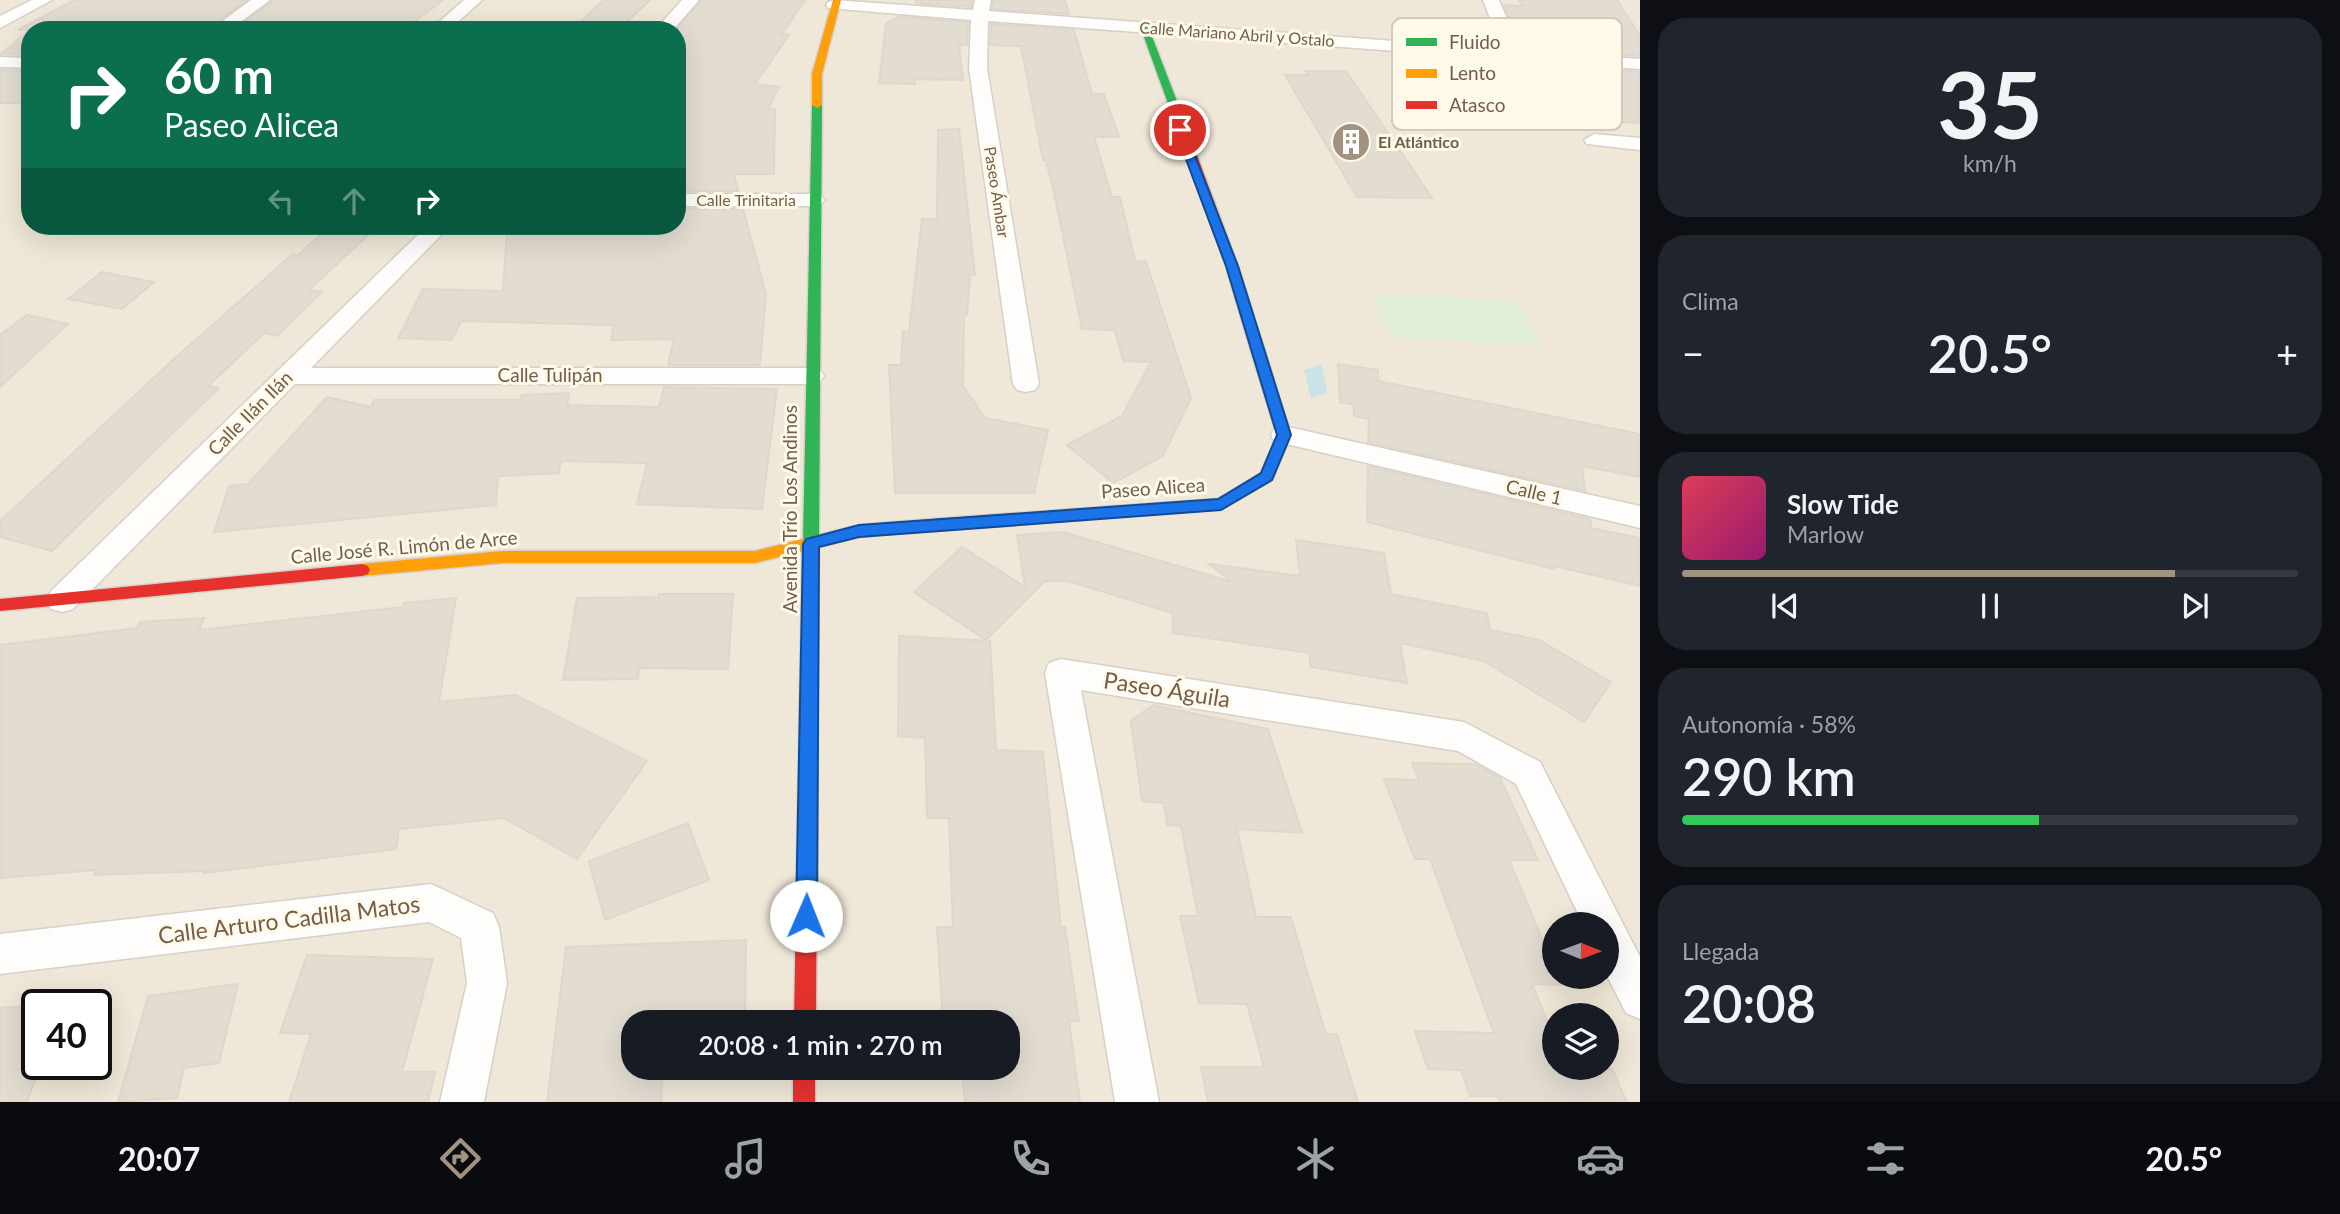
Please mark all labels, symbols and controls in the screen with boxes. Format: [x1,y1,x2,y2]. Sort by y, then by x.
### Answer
street label: Calle Mariano Abril y Ostalo [1139,17,1335,50]
legend [1392,18,1622,130]
text: Fluido [1449,30,1501,53]
text: 60 m [164,46,274,104]
icon: right [49,49,140,140]
text: 35 [1937,49,2043,158]
text: Lento [1449,61,1496,84]
text: Atasco [1449,93,1505,116]
pin [1150,100,1210,160]
text: Paseo Alicea [164,105,339,144]
icon: arrive [1161,111,1199,149]
building icon: El Atlántico [1330,121,1372,163]
place label: El Atlántico [1378,132,1459,151]
street label: Paseo Ámbar [981,145,1014,239]
text: km/h [1963,149,2017,177]
icon: left [262,182,300,220]
icon: ahead [335,182,373,220]
icon: right [408,182,446,220]
street label: Calle Trinitaria [696,190,796,209]
text: Clima [1682,287,1739,315]
text: 20.5° [1928,322,2052,384]
text: − [1682,330,1704,376]
text: + [2276,330,2298,376]
street label: Calle Tulipán [498,363,603,386]
street label: Calle Ilán Ilán [203,366,297,460]
street label: Avenida Trío Los Andinos [778,405,801,613]
street label: Paseo Alicea [1100,472,1206,503]
street label: Calle 1 [1504,474,1564,509]
text: Slow Tide [1787,488,1899,520]
text: Marlow [1787,520,1864,548]
street label: Calle José R. Limón de Arce [290,525,518,568]
icon: previous [1766,587,1804,625]
icon: pause [1971,587,2009,625]
icon: next [2176,587,2214,625]
street label: Paseo Águila [1102,665,1232,713]
text: Autonomía · 58% [1682,710,1856,738]
text: 290 km [1682,745,1856,807]
position arrow [769,879,843,953]
street label: Calle Arturo Cadilla Matos [156,889,421,949]
north arrow [1542,912,1619,989]
map controls [1542,912,1619,1080]
text: Llegada [1682,937,1759,965]
text: 20:08 [1682,972,1816,1034]
speed limit sign: 40 [21,989,112,1080]
button: layers [1542,1003,1619,1080]
text: 20:08 · 1 min · 270 m [698,1029,943,1061]
icon: directions [436,1134,485,1183]
icon: music [721,1134,770,1183]
icon: phone [1006,1134,1055,1183]
icon: climate [1291,1134,1340,1183]
icon: car [1576,1134,1625,1183]
icon: filters [1861,1134,1910,1183]
text: 20:07 [118,1139,200,1178]
text: 20.5° [2145,1139,2222,1178]

